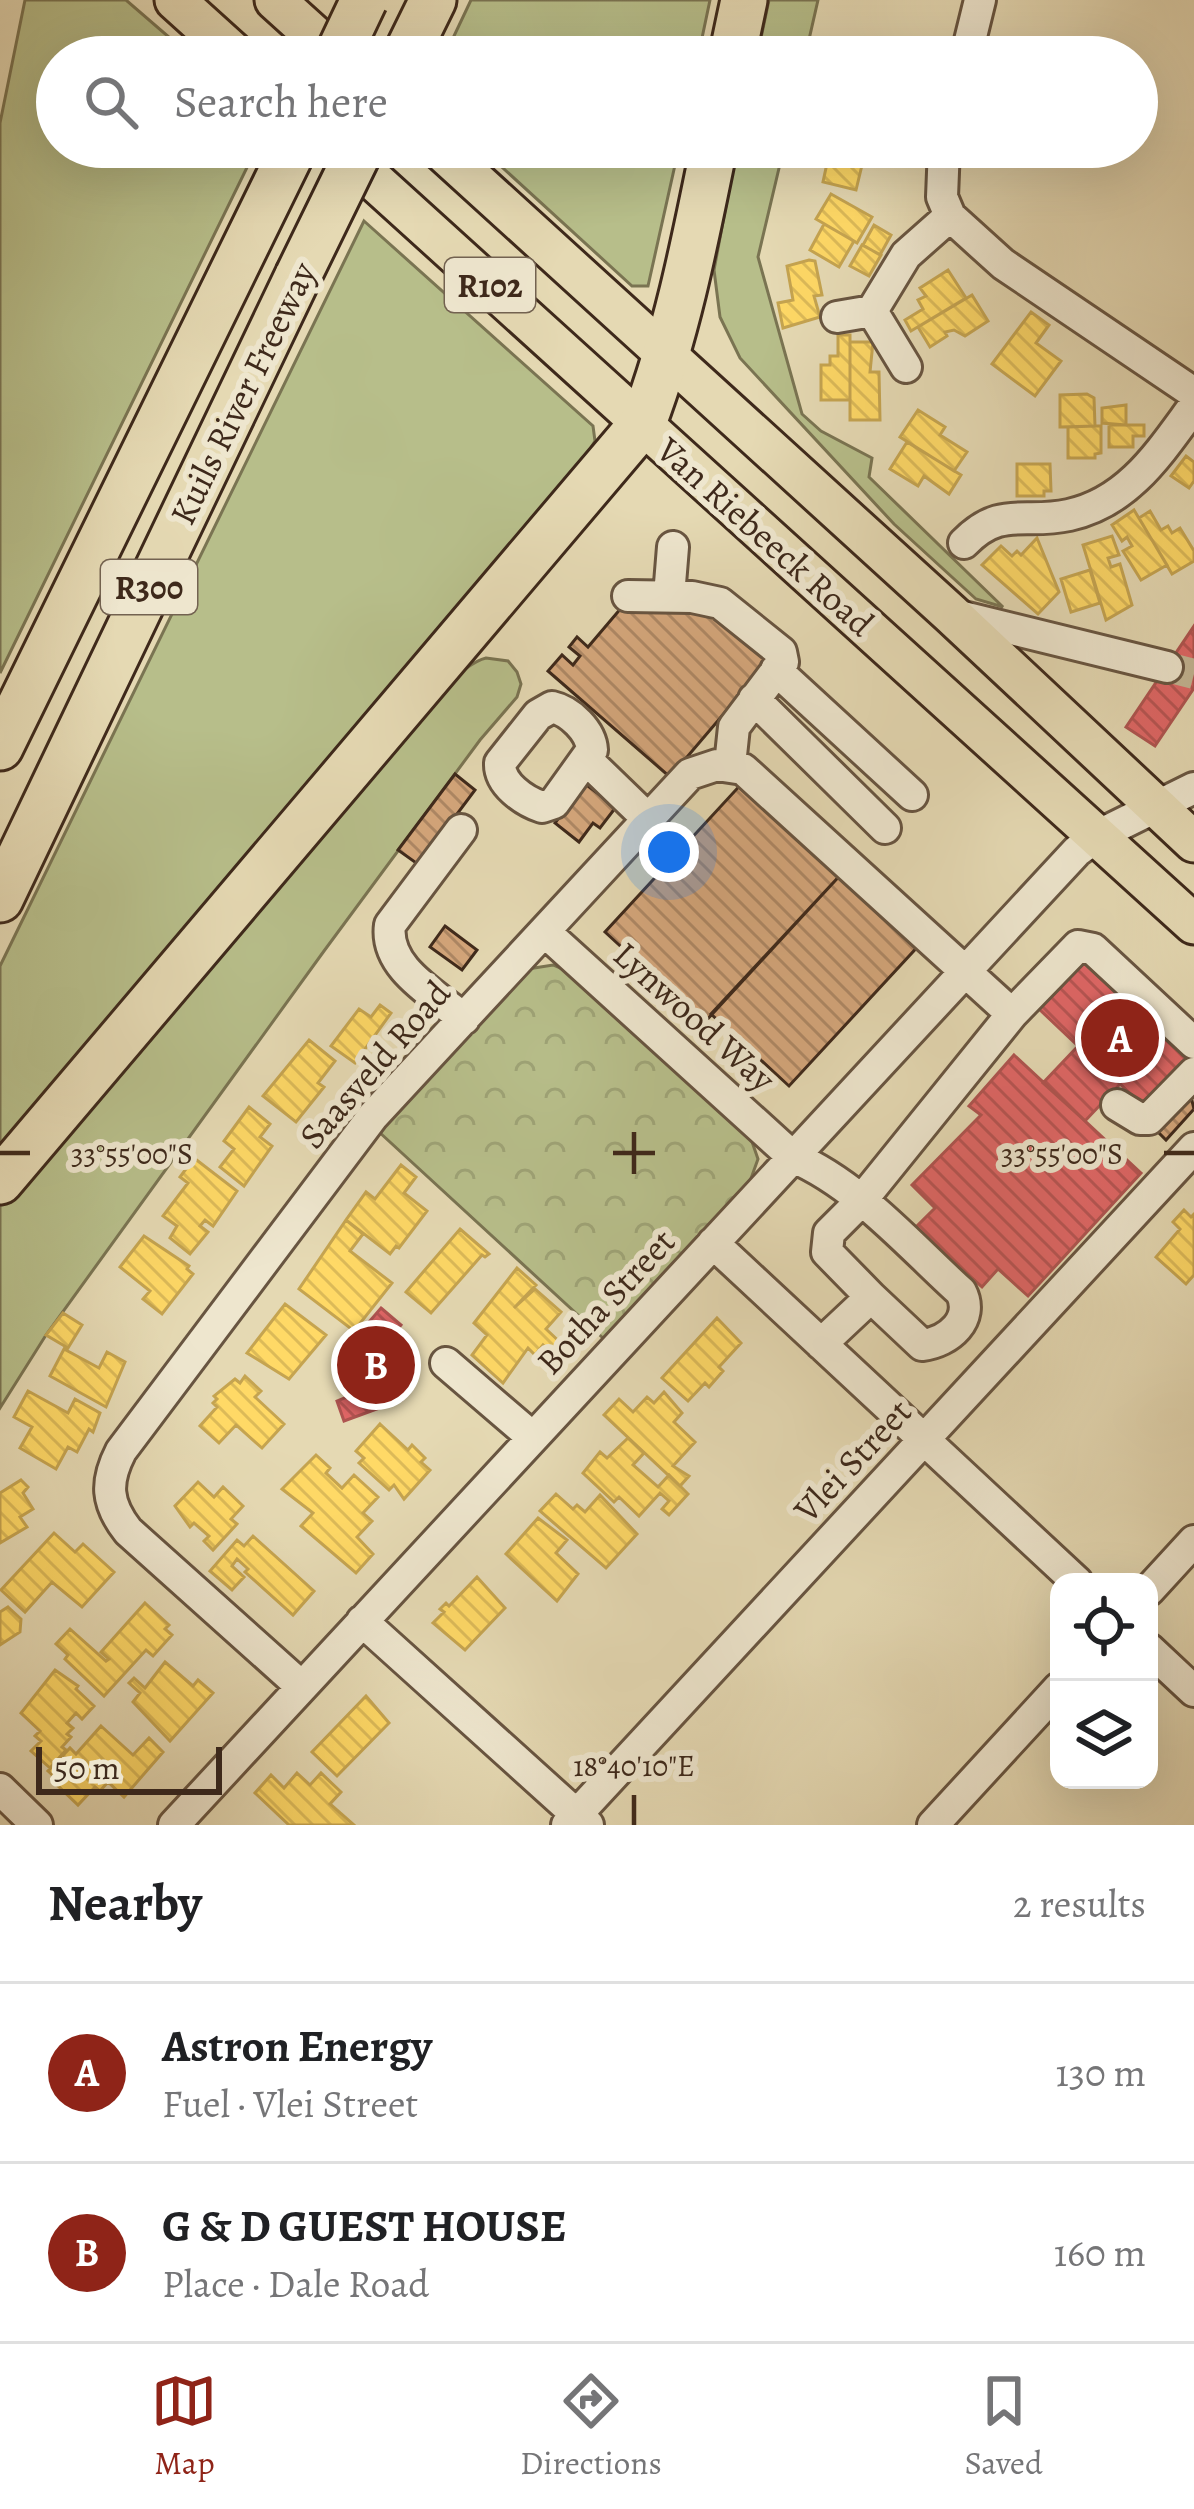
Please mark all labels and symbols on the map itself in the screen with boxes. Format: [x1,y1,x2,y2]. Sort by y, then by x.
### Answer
street label: Kuils River Freeway [158,253,328,533]
road number: R102 [445,258,535,312]
street label: Van Riebeeck Road [646,425,885,647]
road number: R300 [101,560,197,614]
your location [639,822,699,882]
street label: Lynwood Way [603,930,787,1103]
street label: Saasveld Road [288,969,462,1159]
pin: A [1081,993,1159,1083]
text: 33°55'00"S [71,1134,193,1174]
text: 33°55'00"S [1001,1134,1123,1174]
street label: Botha Street [525,1218,686,1385]
pin: B [337,1320,415,1410]
street label: Vlei Street [782,1388,922,1533]
scale bar [36,1741,222,1794]
text: 18°40'10"E [573,1746,695,1786]

